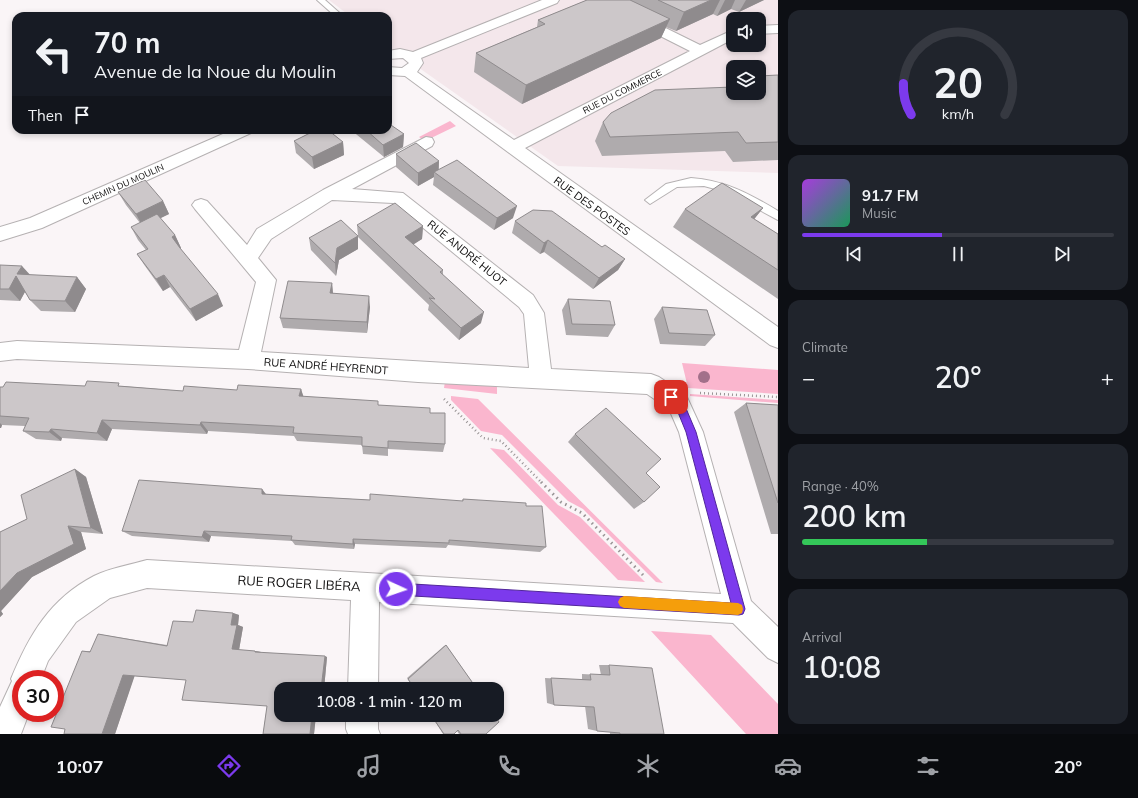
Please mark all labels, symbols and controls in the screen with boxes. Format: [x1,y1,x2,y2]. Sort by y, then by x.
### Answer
map controls [726,12,766,100]
button: sound [726,12,766,52]
text: 70 m [94,25,160,60]
icon: left [28,28,80,80]
text: 20 [933,56,983,108]
text: Avenue de la Noue du Moulin [94,60,336,83]
button: layers [726,60,766,100]
street label: RUE DU COMMERCE [581,66,663,116]
icon: arrive [71,104,93,126]
text: km/h [942,105,974,123]
text: Then [28,106,63,125]
street label: CHEMIN DU MOULIN [80,161,166,207]
street label: RUE DES POSTES [551,173,633,239]
text: 91.7 FM [862,186,918,205]
text: Music [862,205,897,221]
street label: RUE ANDRÉ HUOT [425,217,510,289]
icon: previous [843,243,865,265]
icon: pause [947,243,969,265]
icon: next [1051,243,1073,265]
text: Climate [802,339,848,355]
street label: RUE ANDRÉ HEYRENDT [263,355,389,377]
text: 20° [934,358,982,396]
text: − [802,364,815,392]
text: + [1101,364,1114,392]
pin [654,380,688,414]
icon: arrive [660,386,682,408]
text: Range · 40% [802,478,879,494]
text: 200 km [802,497,907,535]
position arrow [375,568,417,610]
street label: RUE ROGER LIBÉRA [237,572,361,594]
text: Arrival [802,629,842,645]
text: 10:08 [802,648,881,686]
speed limit sign: 30 [12,670,64,722]
text: 10:08 · 1 min · 120 m [316,692,462,711]
icon: directions [215,752,243,780]
icon: music [355,752,383,780]
icon: phone [495,752,523,780]
icon: climate [634,752,662,780]
icon: car [774,752,802,780]
icon: filters [914,752,942,780]
text: 10:07 [56,755,104,778]
text: 20° [1054,755,1082,778]

